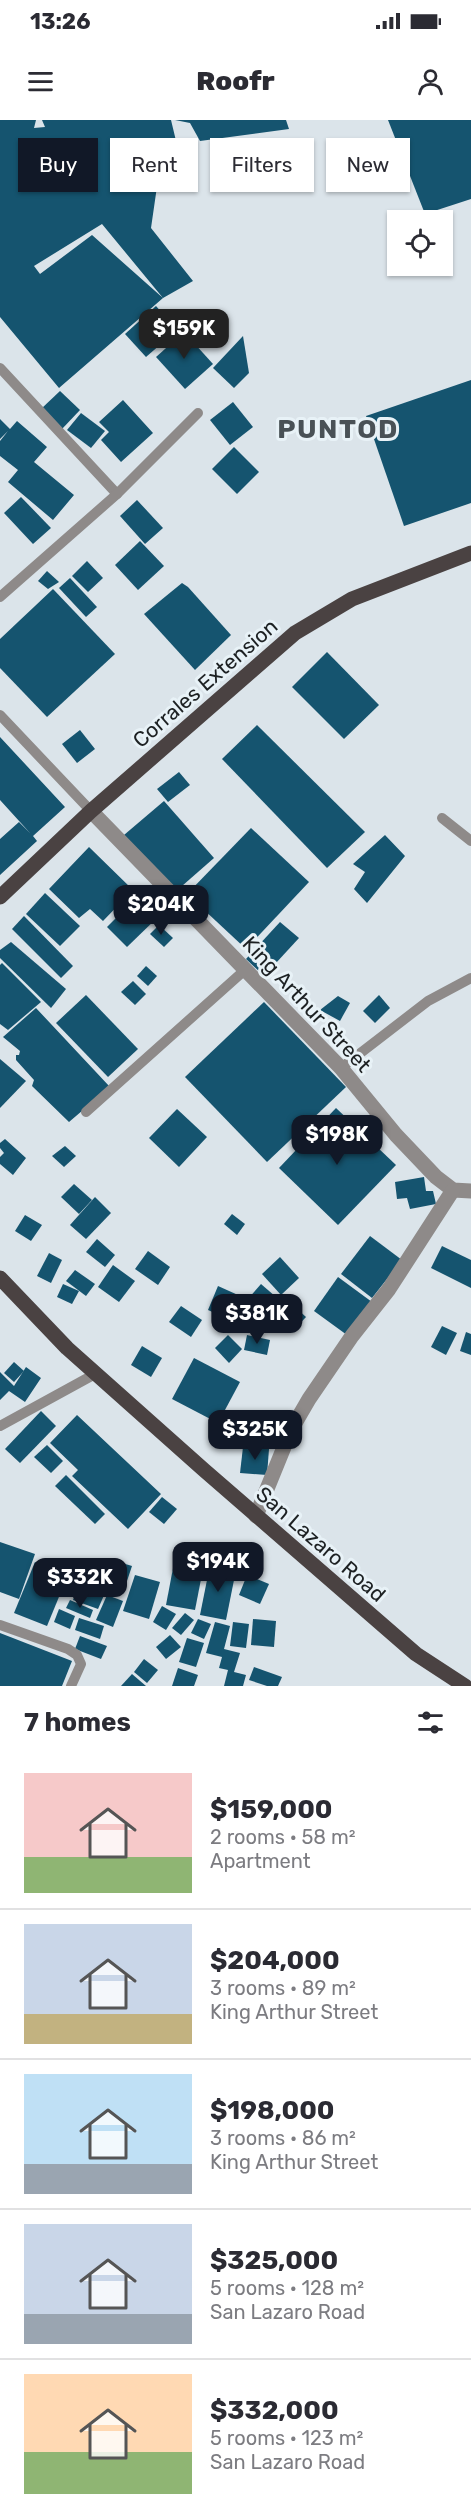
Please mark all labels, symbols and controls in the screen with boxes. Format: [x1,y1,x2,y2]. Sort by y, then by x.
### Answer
text: 13:26 [30,8,90,35]
icon: menu [24,65,57,98]
text: Roofr [196,65,275,97]
icon: person [414,65,447,98]
chip: Buy [18,138,98,192]
chip: Rent [110,138,198,192]
chip: Filters [210,138,314,192]
chip: New [326,138,410,192]
map controls [387,210,453,276]
button: locate [387,210,453,276]
pin: $159K [142,309,226,360]
text: $159K [153,316,215,340]
district label: PUNTOD [277,413,399,445]
street label: Corrales Extension [128,613,282,753]
pin: $204K [119,885,203,936]
text: $204K [128,892,194,916]
street label: King Arthur Street [238,931,376,1077]
pin: $198K [295,1115,379,1166]
text: $198K [306,1122,368,1146]
pin: $381K [215,1294,299,1345]
text: $381K [225,1301,289,1325]
pin: $325K [213,1410,297,1461]
text: $325K [222,1417,288,1441]
street label: San Lazaro Road [251,1481,391,1607]
pin: $194K [176,1542,260,1593]
text: $194K [187,1549,249,1573]
pin: $332K [38,1558,122,1609]
text: $332K [47,1565,113,1589]
icon: filters [414,1706,447,1739]
text: 7 homes [24,1707,131,1738]
text: $159,000 [210,1794,333,1825]
icon: home [72,1797,144,1869]
text: 2 rooms · 58 m² [210,1825,356,1849]
text: Apartment [210,1849,311,1873]
text: $204,000 [210,1945,340,1976]
icon: home [72,1948,144,2020]
text: 3 rooms · 89 m² [210,1976,356,2000]
text: King Arthur Street [210,2000,378,2024]
text: $198,000 [210,2095,335,2126]
icon: home [72,2098,144,2170]
text: 3 rooms · 86 m² [210,2126,356,2150]
text: King Arthur Street [210,2150,378,2174]
text: $325,000 [210,2245,338,2276]
icon: home [72,2248,144,2320]
text: 5 rooms · 128 m² [210,2276,364,2300]
text: San Lazaro Road [210,2300,365,2324]
text: $332,000 [210,2395,339,2426]
icon: home [72,2398,144,2470]
text: 5 rooms · 123 m² [210,2426,363,2450]
text: San Lazaro Road [210,2450,365,2474]

